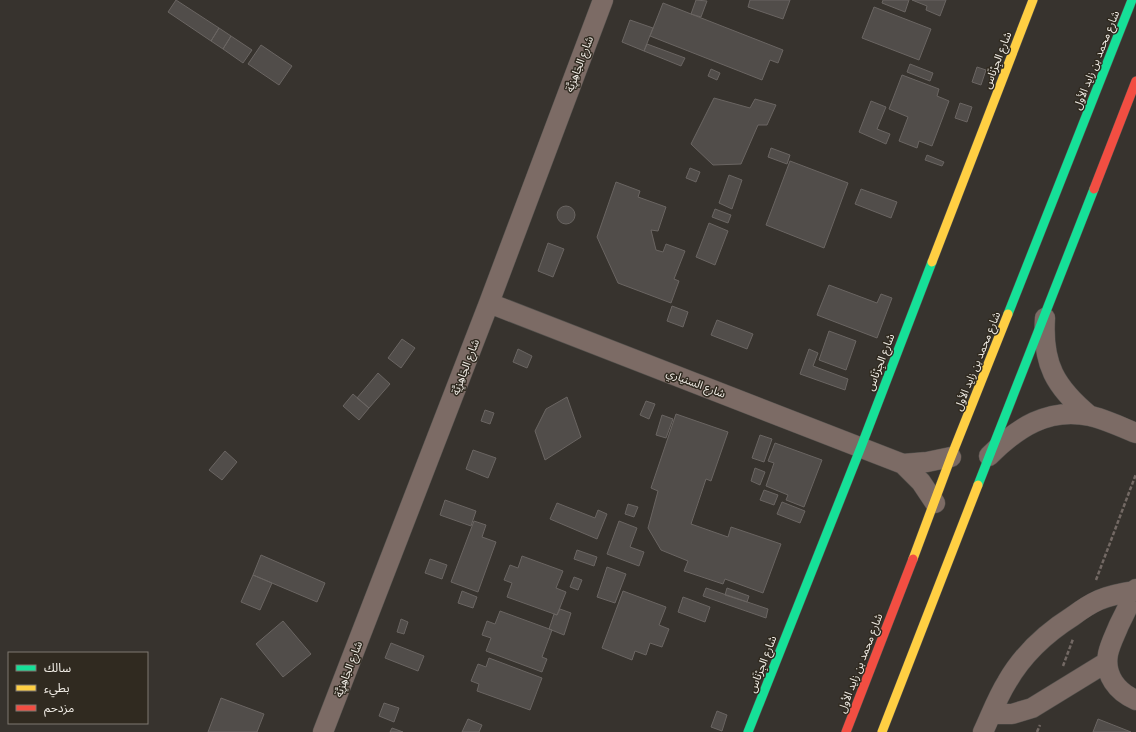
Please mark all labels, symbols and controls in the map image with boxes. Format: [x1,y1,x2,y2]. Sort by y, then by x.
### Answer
street label: شارع محمد بن زايد الأول [1070,8,1123,112]
street label: شارع الجِرْنَاس [980,29,1015,91]
street label: شارع الجَاهِزِيَّة [562,34,598,94]
street label: شارع محمد بن زايد الأول [951,309,1004,413]
street label: شارع الجِرْنَاس [863,331,898,393]
street label: شارع الجَاهِزِيَّة [448,337,484,397]
street label: شارع السنياري [663,365,728,403]
street label: شارع محمد بن زايد الأول [835,611,887,715]
street label: شارع الجِرْنَاس [745,633,780,695]
street label: شارع الجَاهِزِيَّة [331,639,367,699]
legend [8,652,148,724]
text: سالك [44,660,71,675]
text: بطيء [44,680,70,698]
text: مزدحم [44,700,74,717]

